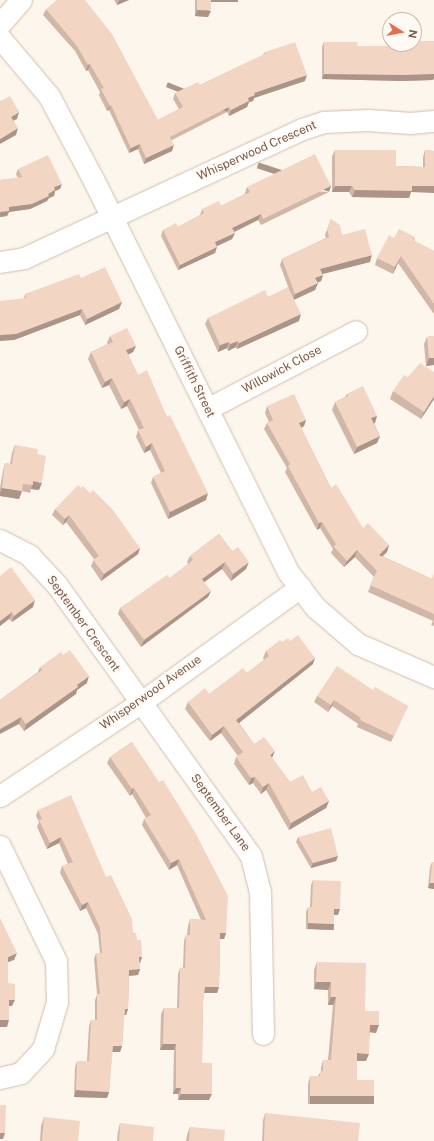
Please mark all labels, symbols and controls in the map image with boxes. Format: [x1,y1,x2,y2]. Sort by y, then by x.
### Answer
north arrow [382,12,422,52]
text: N [406,29,420,39]
street label: Whisperwood Crescent [195,118,319,184]
street label: Willowick Close [240,343,324,397]
street label: Griffith Street [170,344,218,420]
street label: September Crescent [43,573,123,675]
street label: Whisperwood Avenue [98,653,204,733]
street label: September Lane [187,772,253,854]

